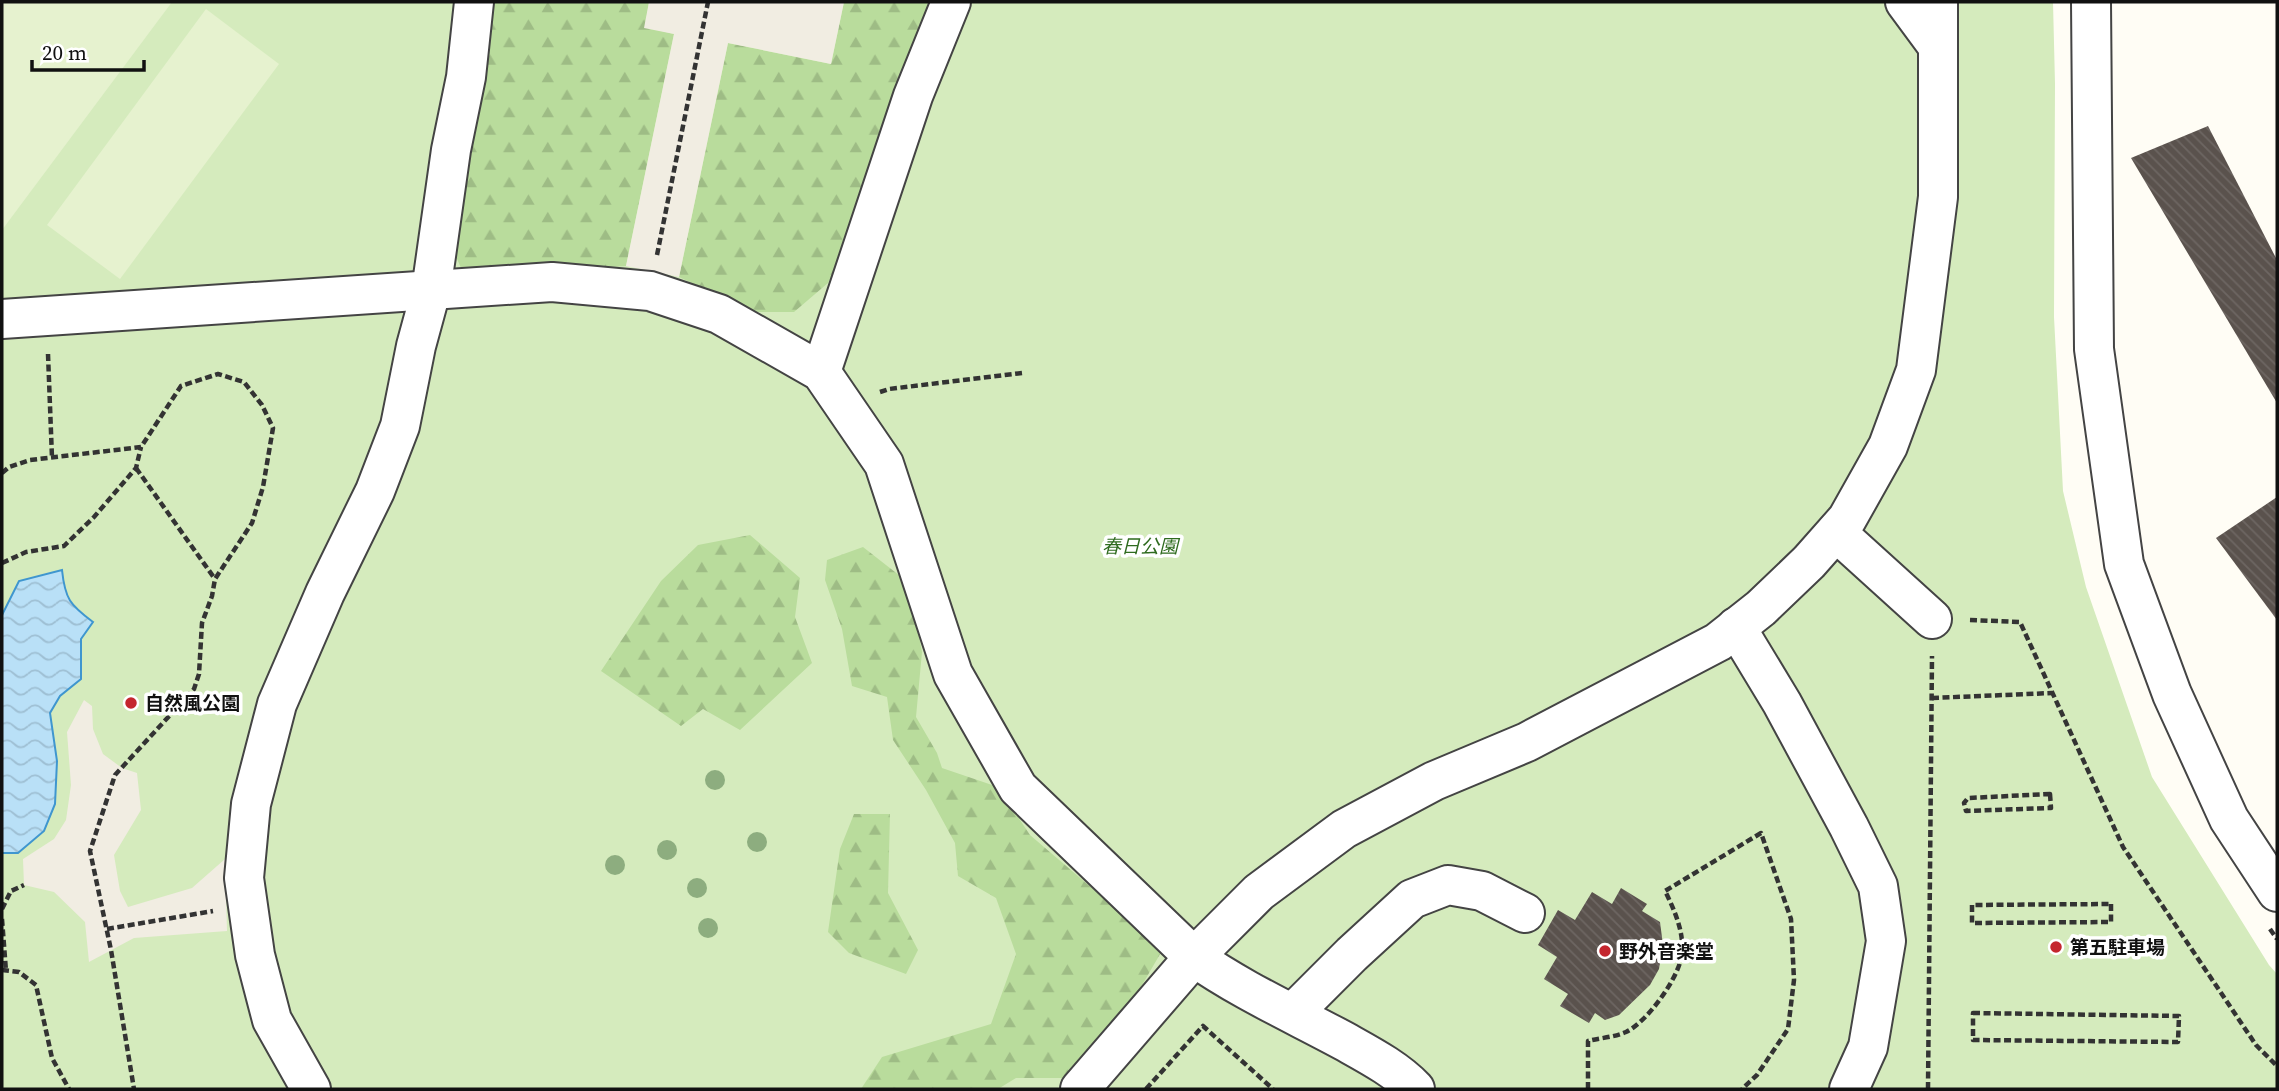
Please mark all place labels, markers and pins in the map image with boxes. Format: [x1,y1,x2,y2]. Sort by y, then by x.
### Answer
place label: 自然風公園 [145,690,240,716]
marker: 自然風公園 [123,695,139,711]
place label: 第五駐車場 [2070,934,2165,960]
place label: 野外音楽堂 [1619,938,1714,964]
marker: 第五駐車場 [2048,939,2064,955]
marker: 野外音楽堂 [1597,943,1613,959]

